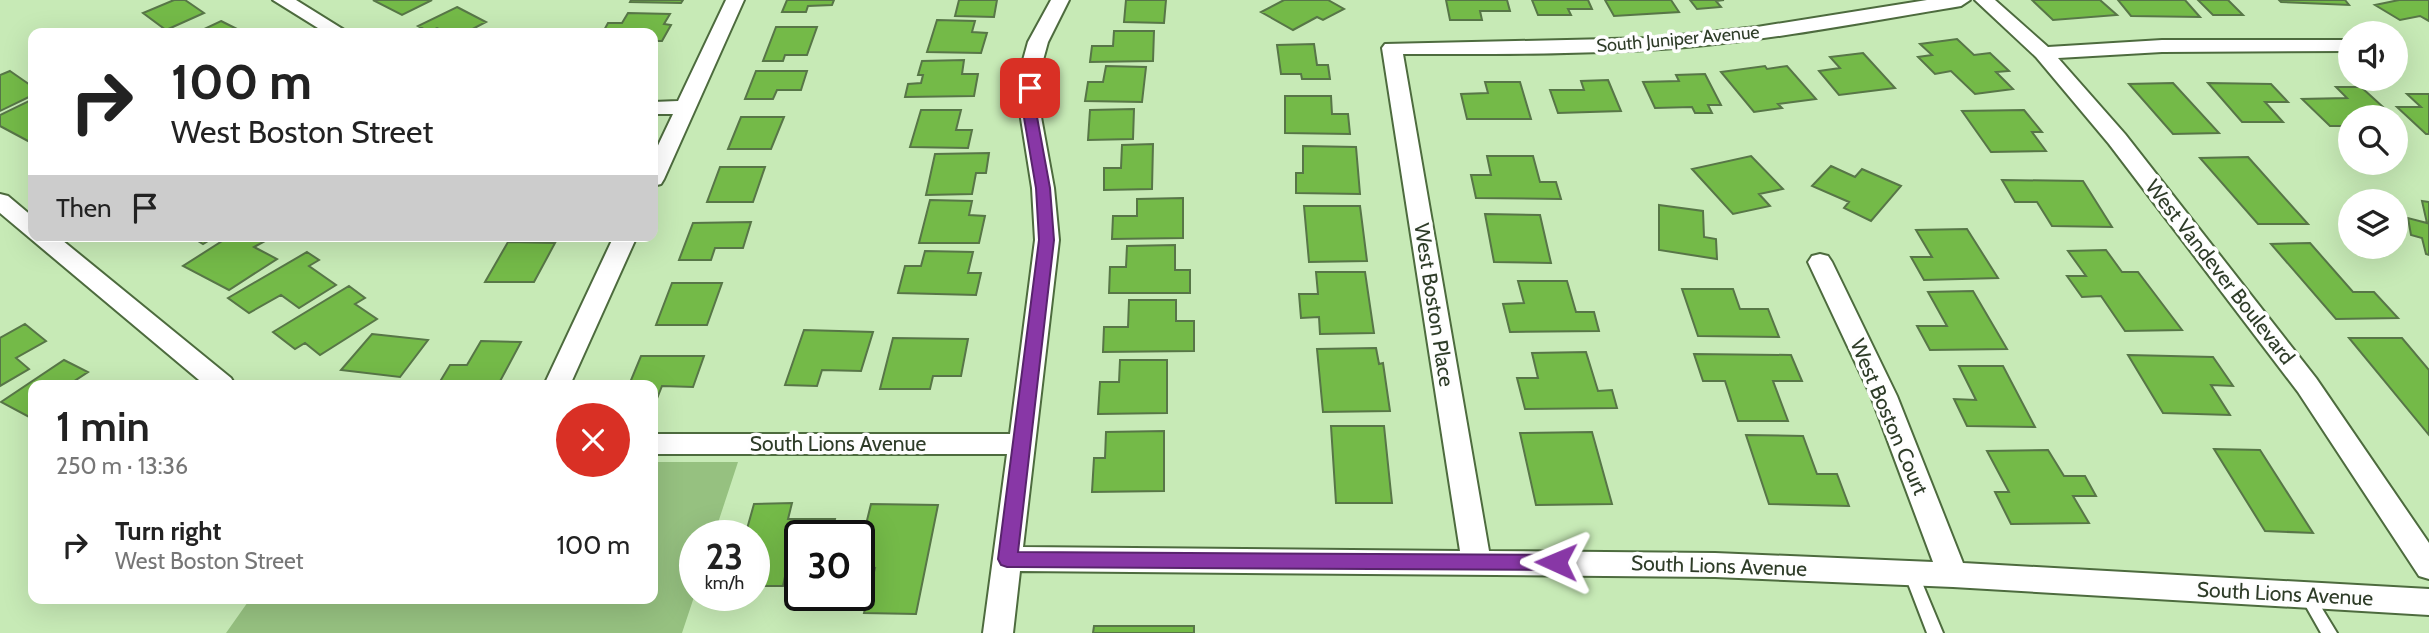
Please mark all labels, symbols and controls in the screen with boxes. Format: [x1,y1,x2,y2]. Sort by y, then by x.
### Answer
street label: South Juniper Avenue [1596,21,1760,57]
map controls [2338,21,2408,259]
button: sound [2338,21,2408,91]
text: 100 m [171,52,312,111]
icon: right [56,56,147,147]
pin [1000,58,1060,118]
icon: arrive [1011,69,1049,107]
button: search [2338,105,2408,175]
text: West Boston Street [171,112,433,151]
street label: West Vandever Boulevard [2140,174,2300,369]
icon: arrive [126,189,164,227]
button: layers [2338,189,2408,259]
text: Then [56,192,112,224]
street label: West Boston Place [1409,221,1460,389]
street label: West Boston Court [1845,335,1934,499]
text: 1 min [56,400,150,452]
button: close [556,403,630,477]
street label: South Lions Avenue [750,431,926,456]
text: 250 m · 13:36 [56,452,188,480]
text: Turn right [115,515,221,547]
speed limit sign: 30 [784,520,875,611]
position arrow [1519,525,1593,599]
icon: right [56,526,94,564]
text: 100 m [557,529,630,561]
text: 23 [706,535,743,578]
text: West Boston Street [115,547,303,575]
street label: South Lions Avenue [1630,550,1808,581]
text: km/h [705,572,744,594]
street label: South Lions Avenue [2196,576,2374,611]

